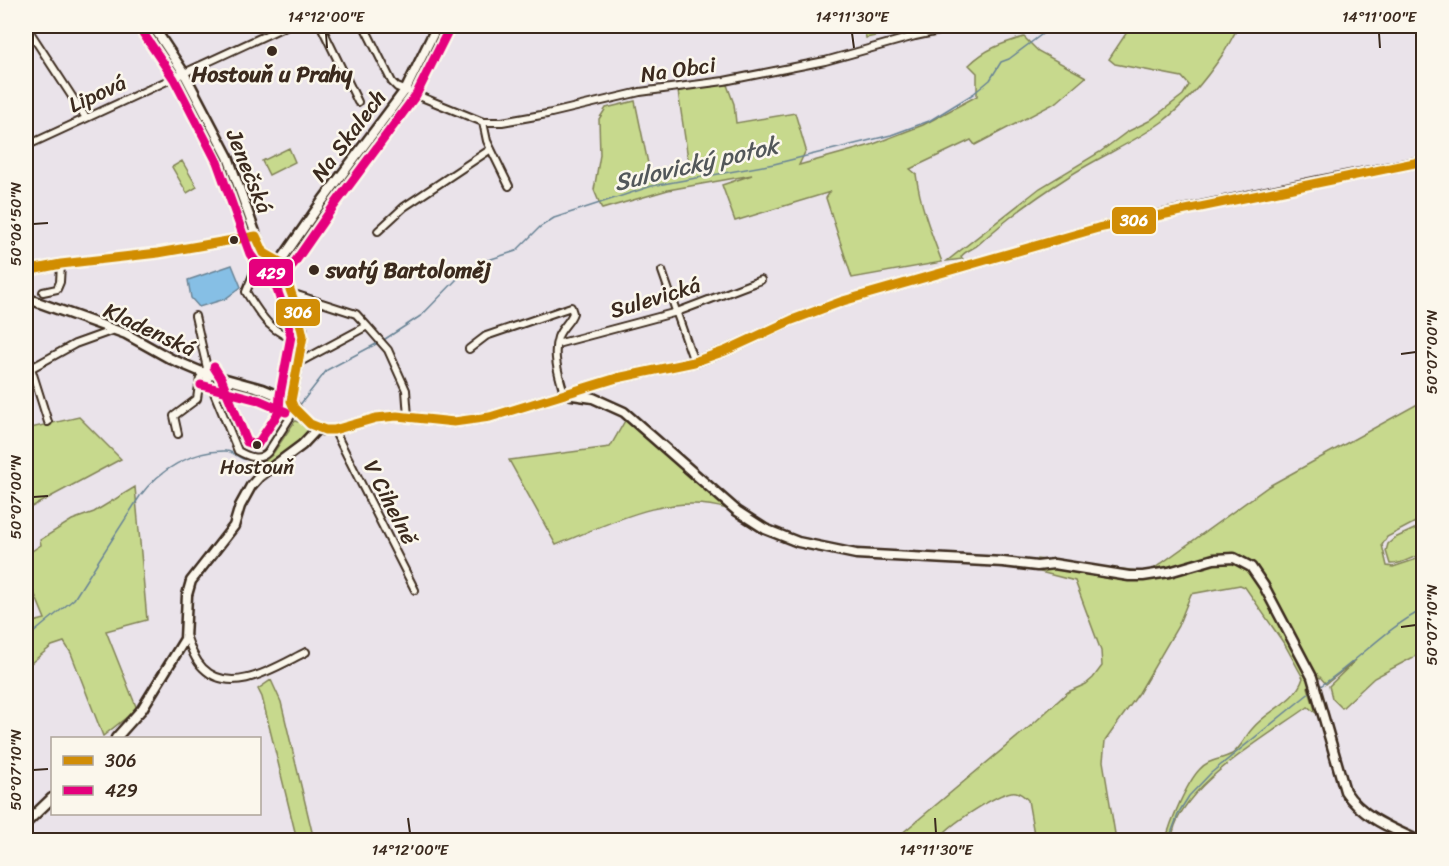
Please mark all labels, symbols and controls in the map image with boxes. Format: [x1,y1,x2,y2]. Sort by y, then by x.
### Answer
text: 14°12'00"E [288,4,366,30]
text: 14°11'30"E [816,4,890,30]
text: 14°11'00"E [1342,4,1418,30]
marker: Hostouň u Prahy [265,44,279,58]
street label: Na Obci [638,45,719,94]
place label: Hostouň u Prahy [191,55,353,94]
street label: Lipová [62,63,133,124]
street label: Na Skalech [300,80,396,190]
street label: Jenečská [214,122,284,220]
water label: Sulovický potok [610,124,786,203]
text: 50°06'50"N [3,181,29,266]
line badge: 306 [1111,206,1157,235]
text: 306 [1119,206,1148,235]
unlabelled marker [228,234,240,246]
place label: svatý Bartoloměj [325,251,491,290]
line badge: 429 [248,258,294,287]
text: 429 [255,259,286,288]
marker: svatý Bartoloměj [307,263,321,277]
street label: Sulevická [605,265,705,330]
street label: Kladenská [97,291,203,368]
line badge: 306 [275,298,321,327]
text: 306 [283,298,312,327]
text: 50°07'00"N [1419,309,1445,394]
marker: Hostouň [251,439,263,451]
place label: Hostouň [220,450,294,485]
street label: V Cihelně [353,453,429,553]
text: 50°07'00"N [3,454,29,539]
text: 50°07'10"N [1419,584,1445,666]
text: 50°07'10"N [3,729,29,811]
legend [51,737,261,815]
text: 306 [105,745,136,777]
text: 429 [105,775,138,807]
text: 14°12'00"E [372,837,450,863]
text: 14°11'30"E [900,837,974,863]

